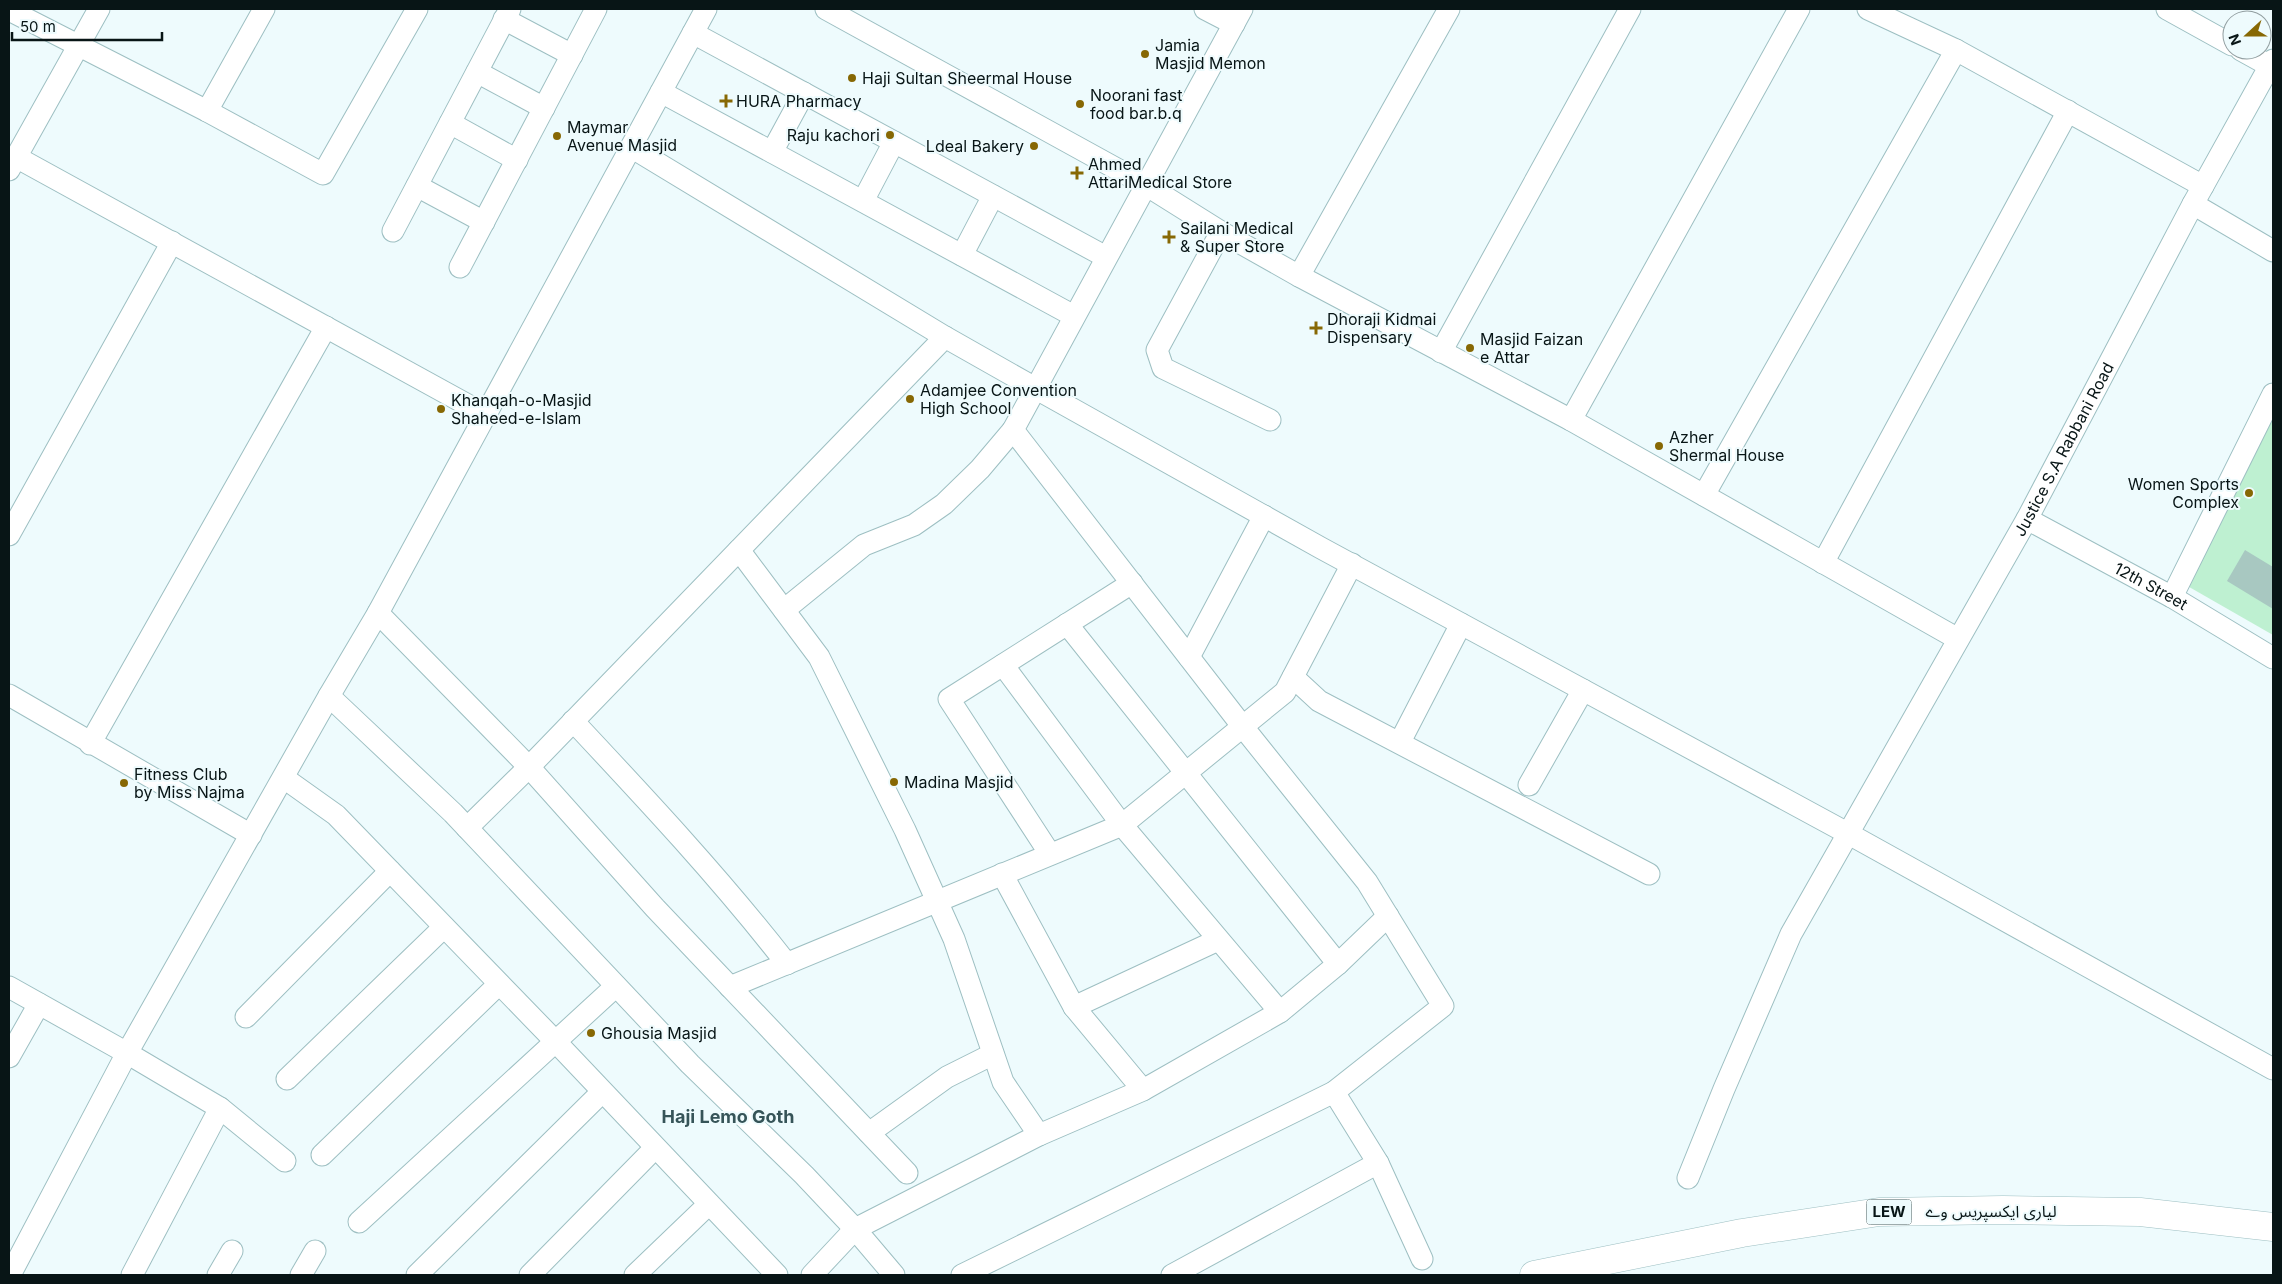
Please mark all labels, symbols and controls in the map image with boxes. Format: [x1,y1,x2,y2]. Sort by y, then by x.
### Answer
scale bar [12,10,162,42]
north arrow [2222,10,2272,60]
text: 50 m [20,17,56,36]
text: N [2225,32,2244,48]
place label: Jamia Masjid Memon [1155,35,1266,73]
marker: Jamia Masjid Memon [1139,48,1151,60]
place label: Haji Sultan Sheermal House [862,68,1072,88]
marker: Haji Sultan Sheermal House [846,72,858,84]
place label: Noorani fast food bar.b.q [1090,85,1182,123]
place label: HURA Pharmacy [736,91,861,111]
marker: HURA Pharmacy [720,95,732,107]
marker: Noorani fast food bar.b.q [1074,98,1086,110]
place label: Maymar Avenue Masjid [567,117,677,155]
place label: Raju kachori [787,125,880,145]
marker: Raju kachori [884,129,896,141]
marker: Maymar Avenue Masjid [551,130,563,142]
place label: Ldeal Bakery [926,136,1024,156]
marker: Ldeal Bakery [1028,140,1040,152]
place label: Ahmed AttariMedical Store [1088,154,1232,192]
marker: Ahmed AttariMedical Store [1070,166,1084,180]
place label: Sailani Medical & Super Store [1180,218,1293,256]
marker: Sailani Medical & Super Store [1162,230,1176,244]
place label: Dhoraji Kidmai Dispensary [1327,309,1436,347]
marker: Dhoraji Kidmai Dispensary [1309,321,1323,335]
place label: Masjid Faizan e Attar [1480,329,1583,367]
marker: Masjid Faizan e Attar [1464,342,1476,354]
street label: Justice S.A Rabbani Road [2009,359,2118,540]
place label: Adamjee Convention High School [920,380,1077,418]
place label: Khanqah-o-Masjid Shaheed-e-Islam [451,390,592,428]
marker: Adamjee Convention High School [904,393,916,405]
marker: Khanqah-o-Masjid Shaheed-e-Islam [435,403,447,415]
place label: Azher Shermal House [1669,427,1784,465]
marker: Azher Shermal House [1653,440,1665,452]
place label: Women Sports Complex [2128,474,2239,512]
marker: Women Sports Complex [2243,487,2255,499]
street label: 12th Street [2111,558,2191,614]
place label: Fitness Club by Miss Najma [134,764,245,802]
place label: Madina Masjid [904,772,1013,792]
marker: Madina Masjid [888,776,900,788]
marker: Fitness Club by Miss Najma [118,777,130,789]
place label: Ghousia Masjid [601,1023,717,1043]
marker: Ghousia Masjid [585,1027,597,1039]
district label: Haji Lemo Goth [662,1106,794,1127]
road number: LEW [1866,1200,1912,1224]
street label: لیاری ایکسپریس وے [1925,1201,2057,1222]

